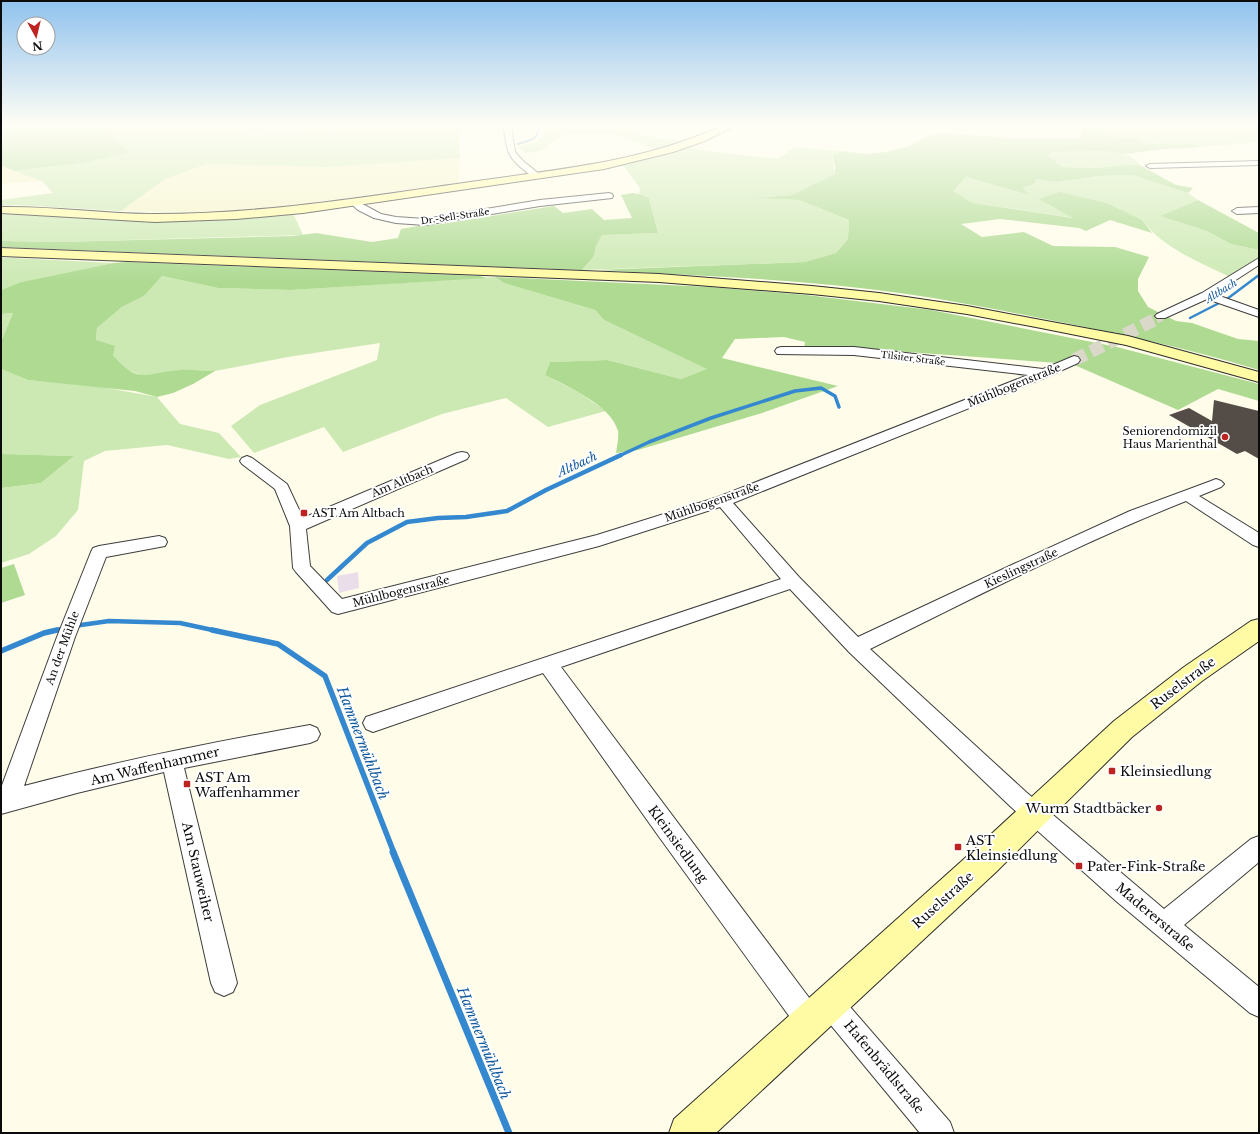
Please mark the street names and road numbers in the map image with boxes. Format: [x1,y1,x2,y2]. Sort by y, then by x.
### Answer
street label: Dr.-Sell-Straße [420,206,490,226]
street label: Tilsiter Straße [880,349,946,367]
street label: Mühlbogenstraße [965,360,1063,410]
street label: Am Altbach [368,461,435,501]
street label: Mühlbogenstraße [663,479,761,525]
street label: Kieslingstraße [982,545,1060,591]
street label: Mühlbogenstraße [351,572,451,610]
street label: An der Mühle [42,609,82,688]
street label: Ruselstraße [1147,653,1219,713]
street label: Am Waffenhammer [88,743,222,789]
street label: Kleinsiedlung [644,802,712,886]
street label: Am Stauweiher [178,819,218,924]
street label: Ruselstraße [909,868,977,932]
street label: Madererstraße [1112,879,1198,955]
street label: Hafenbrädlstraße [840,1017,928,1117]

